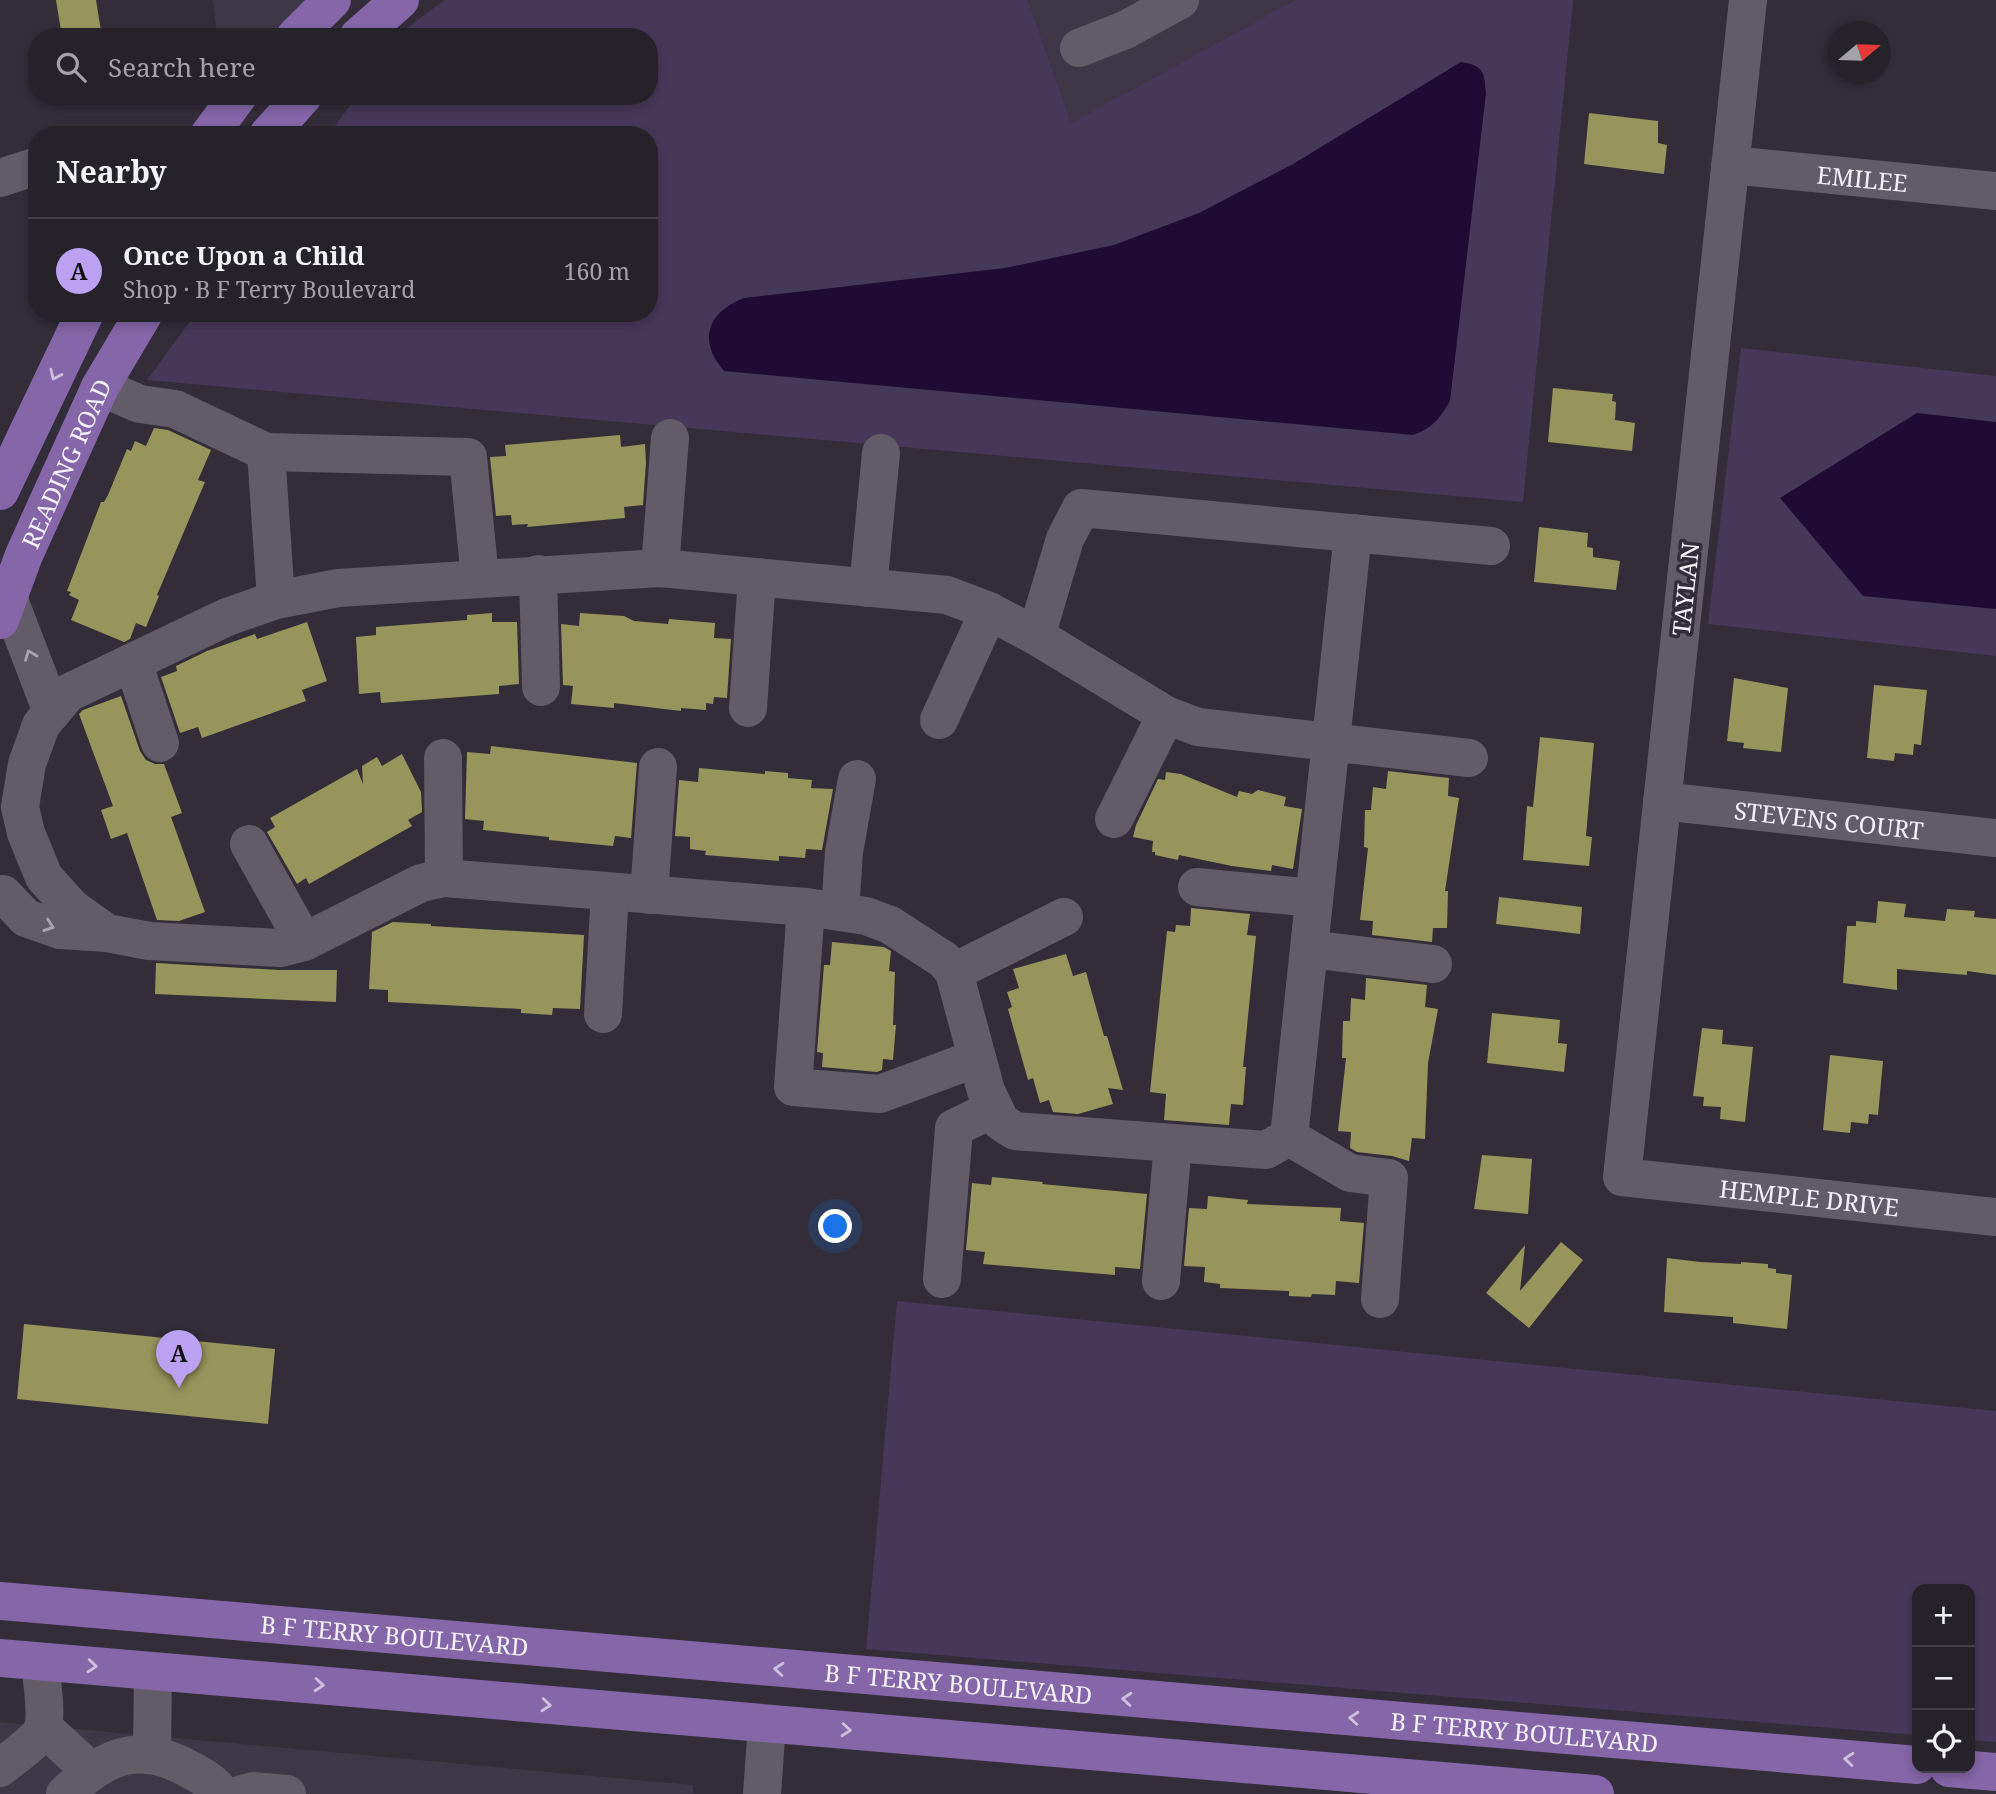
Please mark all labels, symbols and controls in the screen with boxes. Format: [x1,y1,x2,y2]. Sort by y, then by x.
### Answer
north arrow [1828,21,1891,84]
search box [28,28,658,105]
icon: search [52,48,90,86]
text: Search here [108,49,256,85]
text: Nearby [56,151,167,192]
street label: EMILEE [1815,157,1909,199]
text: Once Upon a Child [123,237,365,273]
text: A [70,255,88,287]
text: 160 m [564,255,630,287]
text: Shop · B F Terry Boulevard [123,273,415,305]
one-way arrow [50,368,64,380]
street label: READING ROAD [13,373,118,553]
street label: TAYLAN [1664,541,1706,637]
one-way arrow [24,649,38,661]
street label: STEVENS COURT [1733,793,1926,846]
one-way arrow [43,918,55,932]
street label: HEMPLE DRIVE [1718,1171,1901,1223]
your location [818,1209,852,1243]
pin: A [156,1330,202,1388]
map controls [1912,1584,1975,1773]
button: + [1912,1584,1975,1647]
street label: B F TERRY BOULEVARD [259,1607,530,1663]
button: − [1912,1647,1975,1710]
street label: B F TERRY BOULEVARD [823,1655,1094,1711]
one-way arrow [87,1658,98,1673]
one-way arrow [773,1662,784,1677]
one-way arrow [313,1678,325,1693]
one-way arrow [1121,1692,1132,1707]
one-way arrow [541,1697,552,1712]
street label: B F TERRY BOULEVARD [1389,1704,1660,1759]
button: locate [1912,1710,1975,1773]
one-way arrow [1348,1711,1359,1726]
one-way arrow [840,1722,851,1737]
one-way arrow [1843,1752,1854,1767]

